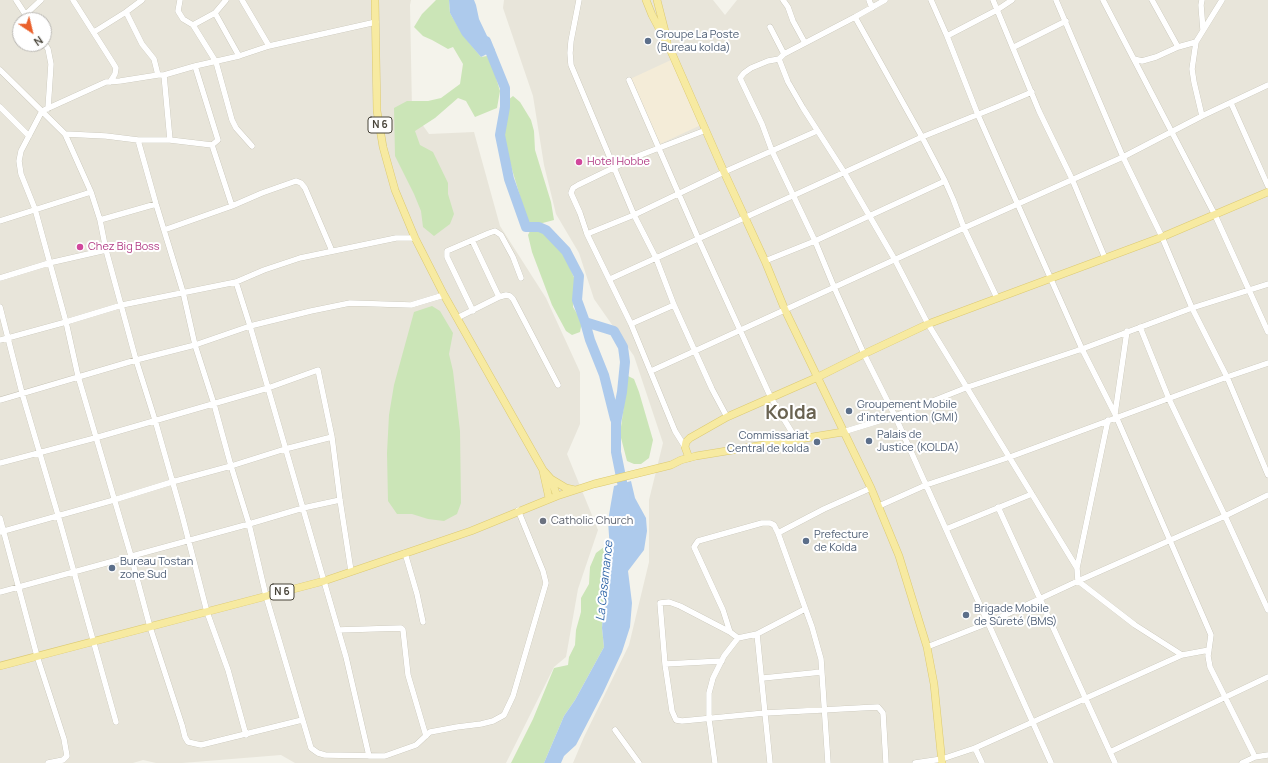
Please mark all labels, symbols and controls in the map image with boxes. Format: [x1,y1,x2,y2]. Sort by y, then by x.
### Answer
north arrow [12,12,52,52]
place label: Groupe La Poste (Bureau kolda) [656,28,739,54]
text: N [31,33,46,50]
marker: Groupe La Poste (Bureau kolda) [643,36,653,46]
road number: N 6 [368,117,392,133]
place label: Hotel Hobbe [587,155,650,169]
marker: Hotel Hobbe [574,157,584,167]
place label: Chez Big Boss [88,240,160,254]
marker: Chez Big Boss [75,242,85,252]
place label: Groupement Mobile d'intervention (GMI) [857,398,959,424]
district label: Kolda [765,403,817,425]
marker: Groupement Mobile d'intervention (GMI) [844,406,854,416]
place label: Palais de Justice (KOLDA) [877,428,959,454]
place label: Commissariat Central de kolda [727,429,809,455]
marker: Palais de Justice (KOLDA) [864,436,874,446]
marker: Commissariat Central de kolda [812,437,822,447]
place label: Catholic Church [551,514,633,528]
marker: Catholic Church [538,516,548,526]
place label: Prefecture de Kolda [814,528,868,554]
marker: Prefecture de Kolda [801,536,811,546]
water label: La Casamance [594,540,616,622]
place label: Bureau Tostan zone Sud [120,555,193,581]
marker: Bureau Tostan zone Sud [107,563,117,573]
road number: N 6 [270,584,294,600]
place label: Brigade Mobile de Sûreté (BMS) [974,602,1057,628]
marker: Brigade Mobile de Sûreté (BMS) [961,610,971,620]

